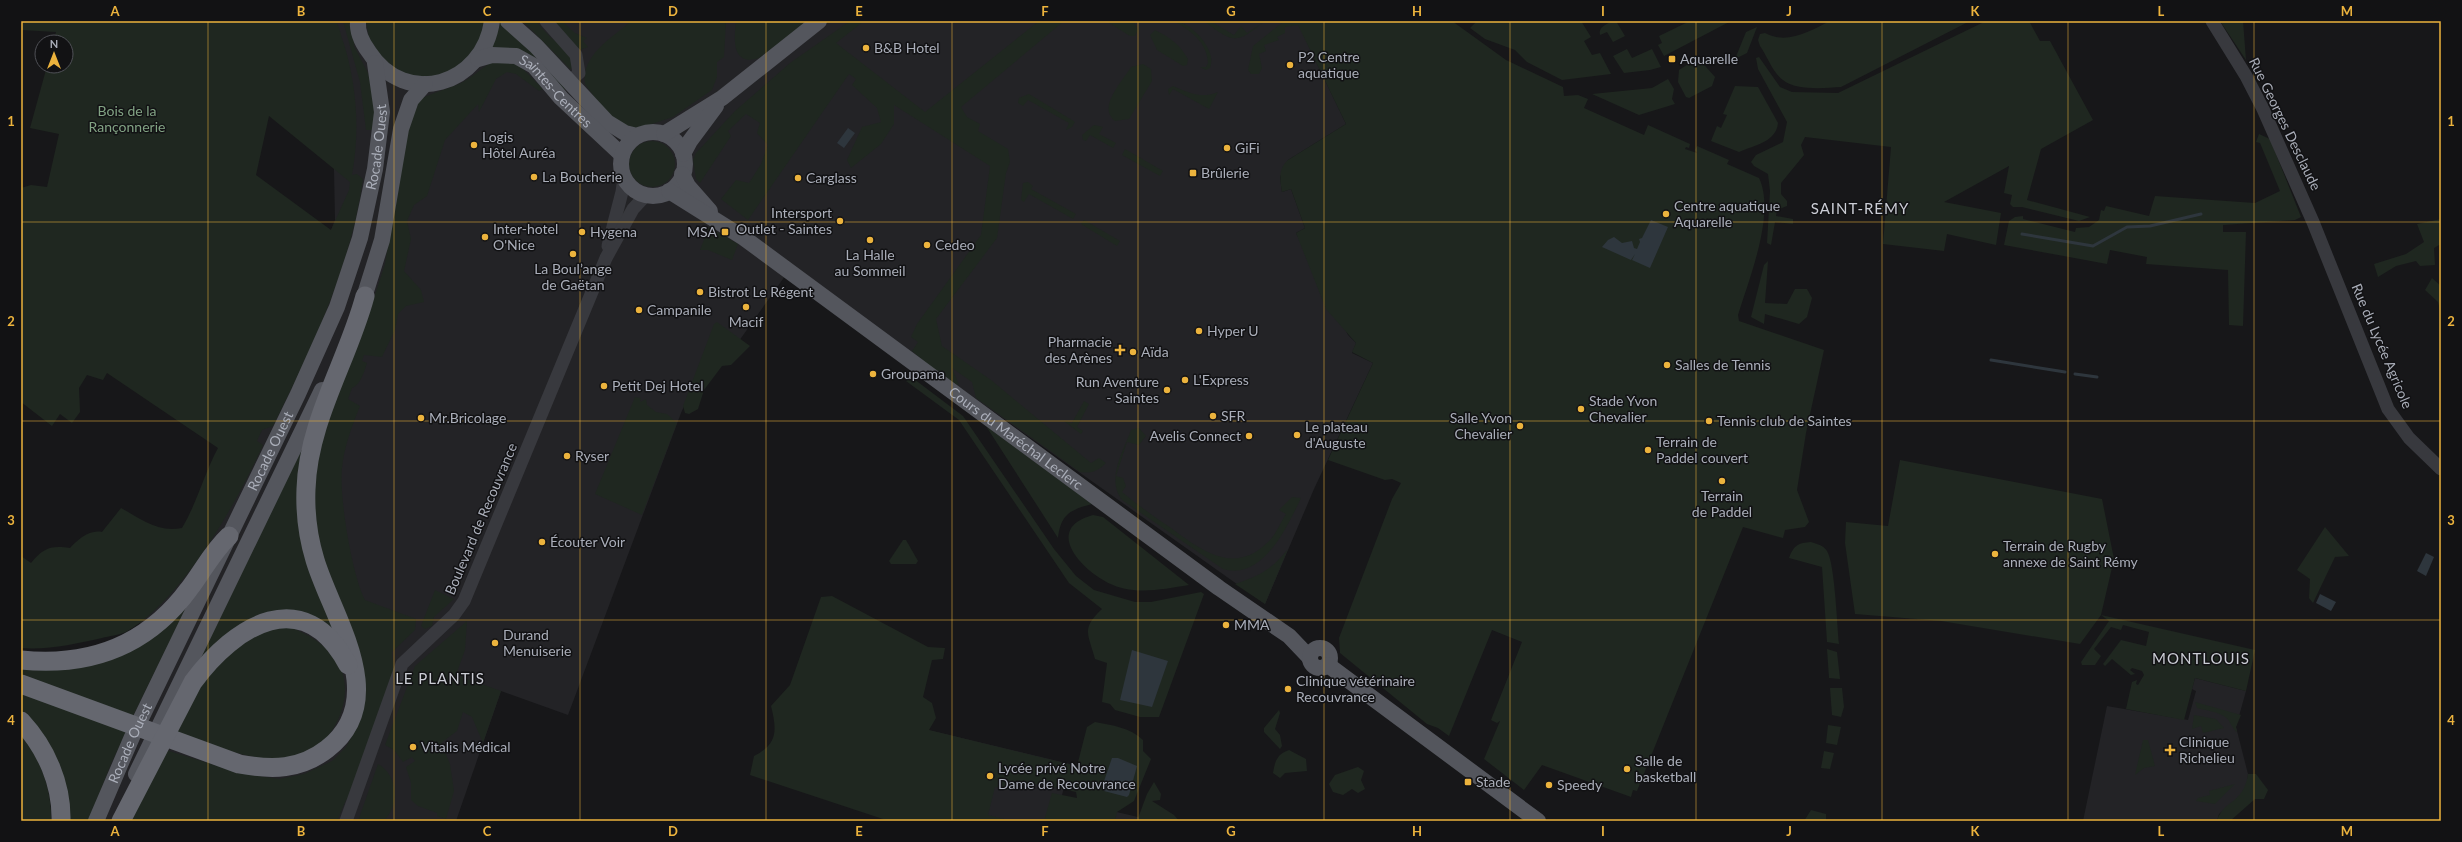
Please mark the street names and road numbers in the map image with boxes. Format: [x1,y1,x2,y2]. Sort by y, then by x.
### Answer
street label: Saintes-Centres [516,51,596,131]
street label: Rue Georges Desclaude [2246,54,2325,193]
street label: Rocade Ouest [362,103,390,191]
street label: Rue du Lycée Agricole [2348,281,2417,411]
street label: Cours du Maréchal Leclerc [946,383,1087,493]
street label: Rocade Ouest [243,408,296,493]
street label: Boulevard de Recouvrance [441,440,520,597]
street label: Rocade Ouest [104,700,155,786]

